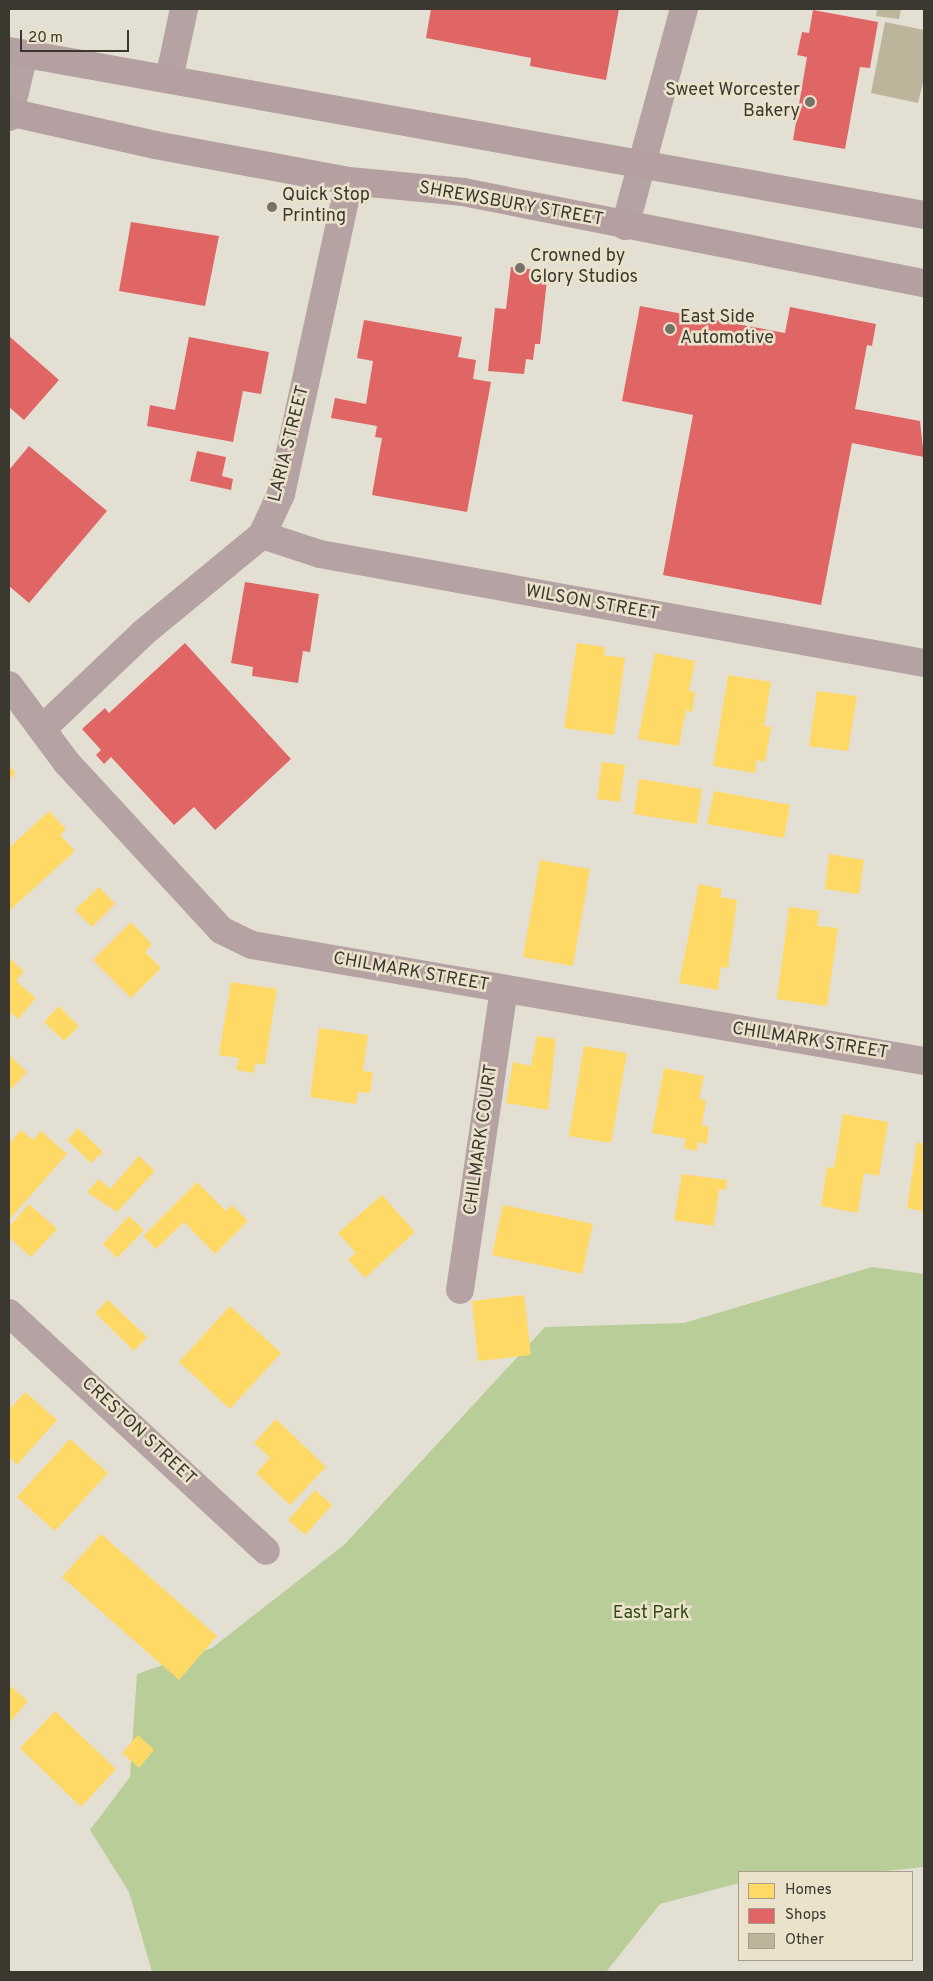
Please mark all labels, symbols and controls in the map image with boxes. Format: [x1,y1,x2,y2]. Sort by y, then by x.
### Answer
scale bar [22,20,131,52]
text: 20 m [28,29,63,48]
place label: Sweet Worcester Bakery [665,81,800,124]
marker: Sweet Worcester Bakery [804,96,816,108]
street label: SHREWSBURY STREET [417,178,605,232]
place label: Quick Stop Printing [282,186,370,228]
marker: Quick Stop Printing [266,201,278,213]
place label: Crowned by Glory Studios [530,247,638,290]
marker: Crowned by Glory Studios [514,262,526,274]
place label: East Side Automotive [680,308,774,350]
marker: East Side Automotive [664,323,676,335]
street label: LARIA STREET [265,383,315,505]
street label: WILSON STREET [523,582,661,626]
street label: CHILMARK STREET [331,949,491,997]
street label: CHILMARK STREET [730,1019,890,1065]
street label: CHILMARK COURT [461,1063,503,1217]
street label: CRESTON STREET [76,1373,200,1491]
park label: East Park [613,1603,689,1625]
legend [738,1871,913,1961]
text: Homes [785,1881,832,1900]
text: Shops [785,1906,826,1925]
text: Other [785,1931,824,1950]

